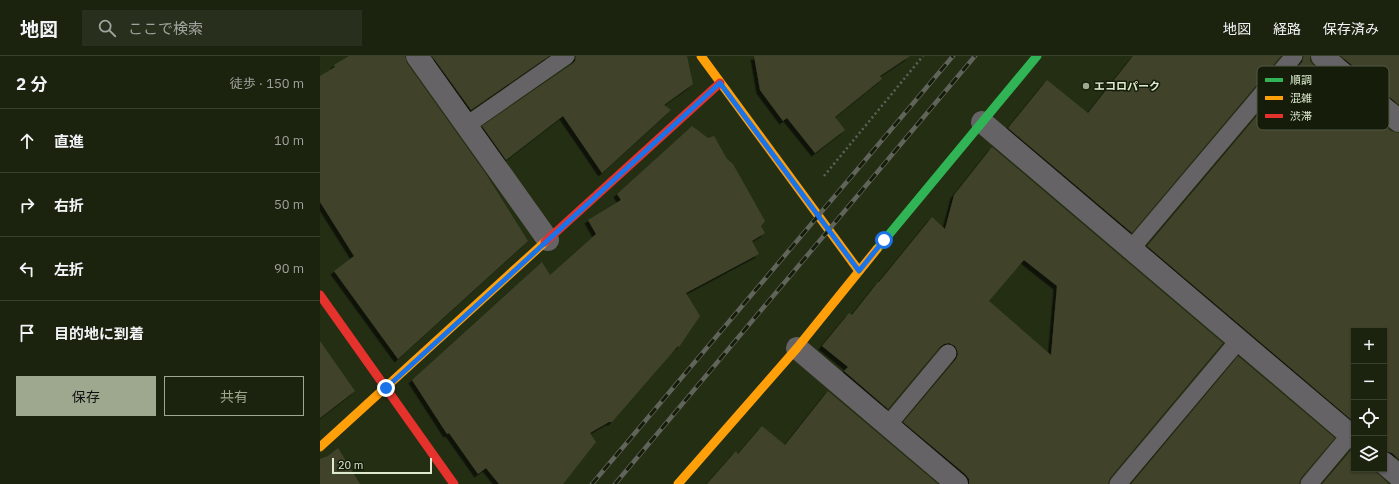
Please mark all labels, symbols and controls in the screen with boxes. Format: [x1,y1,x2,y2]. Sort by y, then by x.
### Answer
search box [82,10,362,46]
text: 地図 [20,17,58,41]
icon: search [96,17,118,39]
text: ここで検索 [128,19,203,38]
text: 地図 [1223,20,1251,38]
text: 経路 [1273,20,1301,38]
text: 保存済み [1323,20,1379,38]
legend [1257,66,1389,130]
text: 2 分 [16,73,47,95]
text: 順調 [1290,73,1312,87]
text: 徒歩 · 150 m [230,75,304,92]
place label: エコロパーク [1094,79,1160,93]
marker: エコロパーク [1081,81,1091,91]
text: 混雑 [1290,91,1312,105]
text: 渋滞 [1290,109,1312,123]
icon: ahead [16,130,38,152]
text: 直進 [54,132,84,151]
text: 10 m [274,132,304,149]
icon: right [16,194,38,216]
text: 右折 [54,196,84,215]
text: 50 m [274,196,304,213]
route start [875,231,893,249]
icon: left [16,258,38,280]
text: 左折 [54,260,84,279]
text: 90 m [274,260,304,277]
icon: arrive [16,322,38,344]
text: 目的地に到着 [54,324,144,343]
map controls [1351,328,1387,472]
button: + [1351,328,1387,364]
button: − [1351,364,1387,400]
button: 保存 [16,376,156,416]
button: 共有 [164,376,304,416]
route end [377,379,395,397]
button: locate [1351,400,1387,436]
button: layers [1351,436,1387,472]
scale bar [332,456,432,475]
text: 20 m [338,458,363,472]

